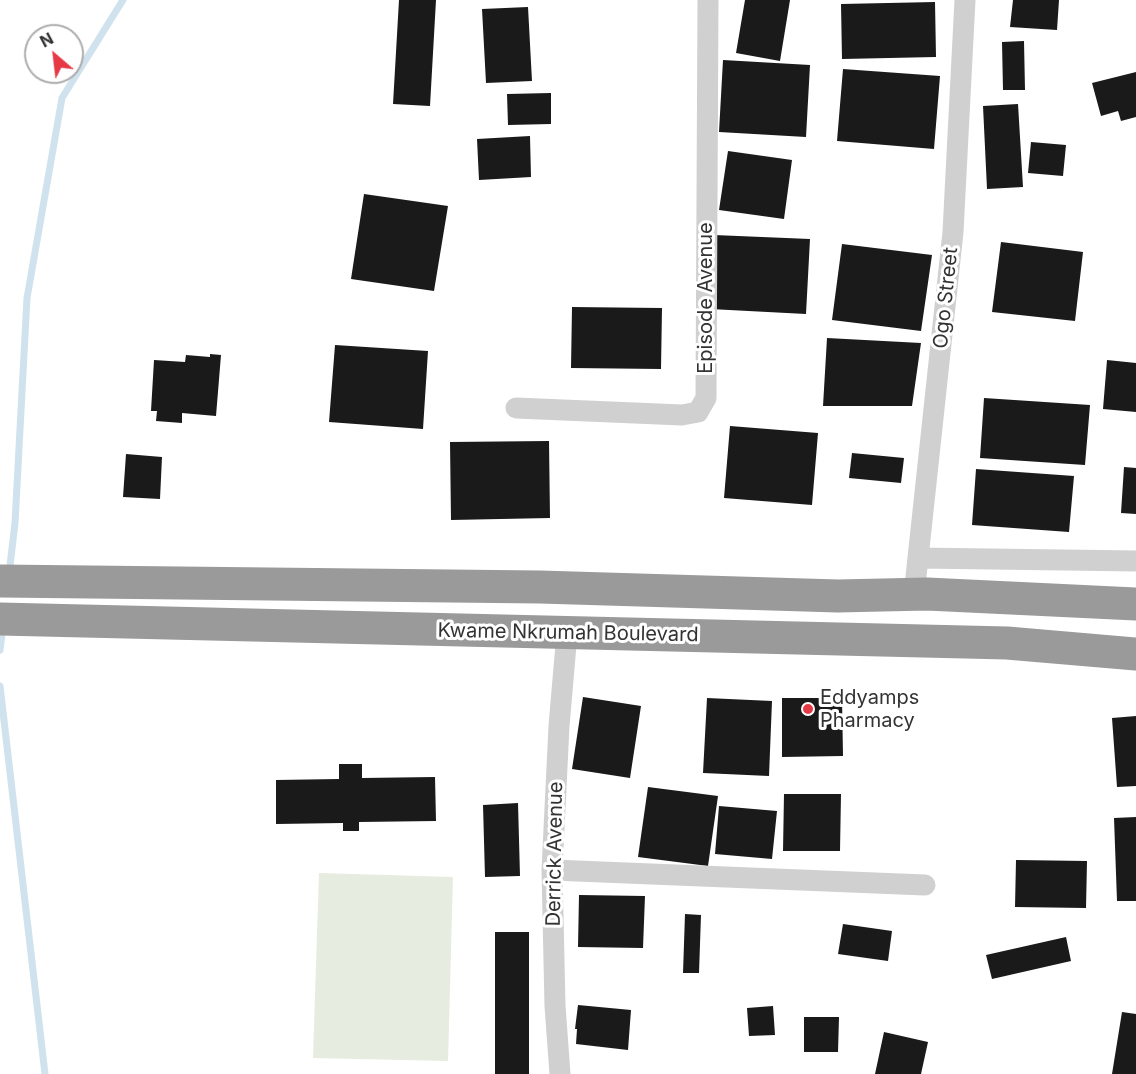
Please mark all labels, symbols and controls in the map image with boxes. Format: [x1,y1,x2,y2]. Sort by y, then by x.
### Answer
north arrow [24,24,84,84]
text: N [36,28,57,52]
street label: Episode Avenue [694,222,718,374]
street label: Ogo Street [929,246,963,350]
street label: Kwame Nkrumah Boulevard [437,619,699,647]
place label: Eddyamps Pharmacy [820,686,919,733]
marker: Eddyamps Pharmacy [801,702,815,716]
street label: Derrick Avenue [542,781,568,927]

